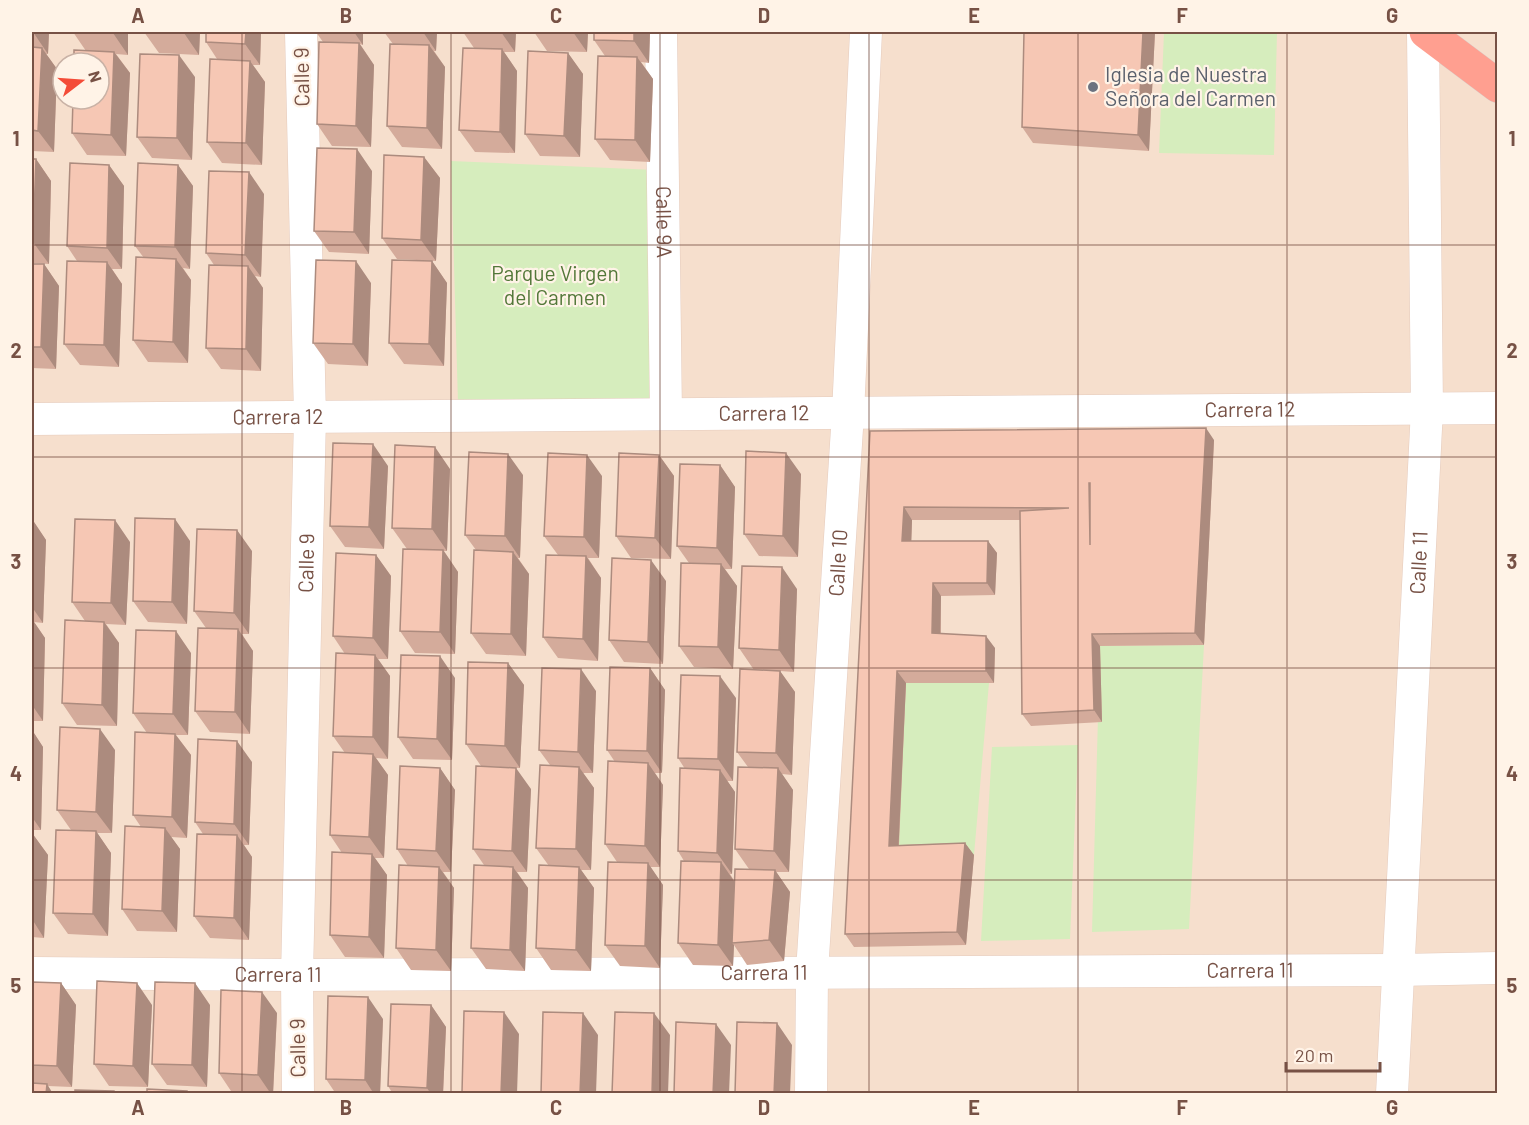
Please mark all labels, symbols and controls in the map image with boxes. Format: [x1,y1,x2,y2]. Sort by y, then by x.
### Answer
text: A [131,3,145,27]
text: B [340,3,352,27]
text: C [550,3,562,27]
text: D [758,3,770,27]
text: E [968,3,980,27]
text: F [1176,3,1188,27]
text: G [1386,3,1398,27]
street label: Calle 9 [287,47,314,107]
north arrow [51,51,111,111]
place label: Iglesia de Nuestra Señora del Carmen [1105,61,1276,110]
text: N [85,69,106,84]
marker: Iglesia de Nuestra Señora del Carmen [1086,80,1100,94]
text: 1 [12,126,20,150]
text: 1 [1508,126,1516,150]
street label: Calle 9A [652,186,678,258]
park label: Parque Virgen del Carmen [491,260,619,309]
text: 2 [10,338,22,362]
text: 2 [1506,338,1518,362]
street label: Carrera 12 [1204,396,1296,421]
street label: Carrera 12 [718,399,810,425]
street label: Carrera 12 [232,403,324,428]
street label: Calle 10 [822,528,852,597]
street label: Calle 11 [1404,530,1432,595]
street label: Calle 9 [292,533,318,593]
text: 3 [11,549,21,573]
text: 3 [1507,549,1517,573]
text: 4 [10,761,22,785]
text: 4 [1506,761,1518,785]
street label: Carrera 11 [1206,956,1294,982]
street label: Carrera 11 [720,959,808,984]
street label: Carrera 11 [234,961,322,986]
text: 5 [11,973,22,997]
text: 5 [1507,973,1518,997]
street label: Calle 9 [283,1018,310,1078]
scale bar [1286,1035,1380,1073]
text: 20 m [1295,1044,1333,1066]
text: A [131,1095,145,1119]
text: B [340,1095,352,1119]
text: C [550,1095,562,1119]
text: D [758,1095,770,1119]
text: E [968,1095,980,1119]
text: F [1176,1095,1188,1119]
text: G [1386,1095,1398,1119]

